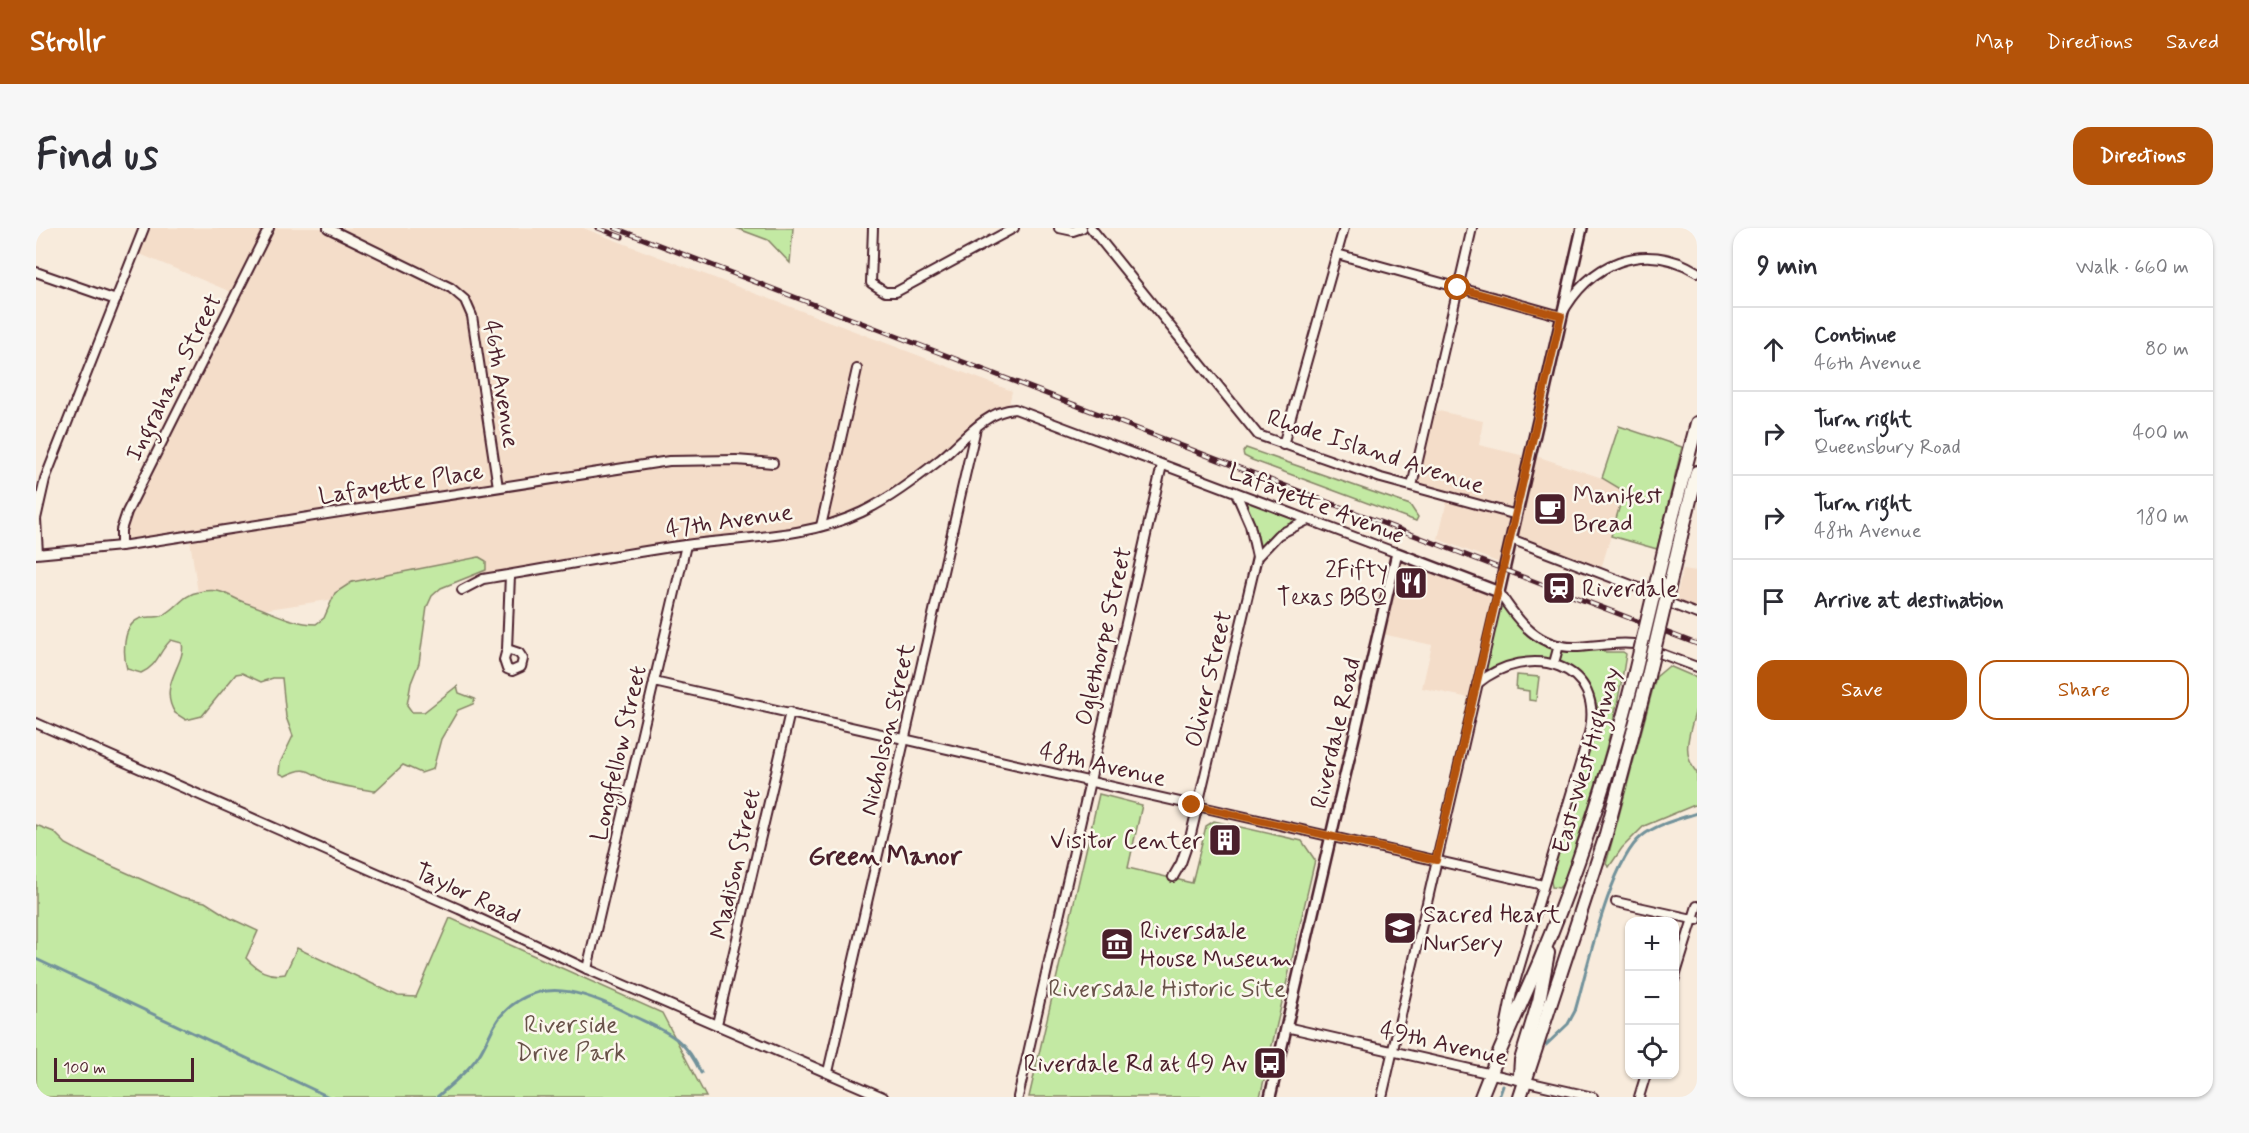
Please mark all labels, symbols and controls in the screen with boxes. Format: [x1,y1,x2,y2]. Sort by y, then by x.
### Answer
text: Strollr [30,24,105,61]
text: Map [1975,28,2014,56]
text: Directions [2047,28,2133,56]
text: Saved [2166,28,2219,56]
button: Directions [2073,127,2213,185]
text: Find us [36,129,158,184]
text: 9 min [1757,250,1818,284]
text: Walk · 660 m [2076,254,2189,281]
route start [1444,274,1470,300]
street label: Ingraham Street [119,289,233,468]
street label: 46th Avenue [475,318,526,451]
text: Continue [1814,322,1896,350]
icon: ahead [1757,333,1790,366]
text: 80 m [2145,336,2189,363]
text: 46th Avenue [1814,350,1922,377]
street label: Rhode Island Avenue [1263,403,1488,502]
text: Turn right [1814,406,1912,434]
icon: right [1757,417,1790,450]
text: 400 m [2133,420,2189,447]
text: Queensbury Road [1814,434,1961,461]
street label: Lafayette Place [317,456,486,513]
street label: Lafayette Avenue [1224,457,1409,552]
place label: Manifest Bread [1573,481,1663,540]
text: Turn right [1814,490,1912,518]
cafe icon: Manifest Bread [1532,491,1568,527]
street label: 47th Avenue [664,497,795,546]
icon: right [1757,501,1790,534]
text: 180 m [2136,504,2189,531]
text: 48th Avenue [1814,518,1922,545]
street label: Oglethorpe Street [1069,544,1140,729]
place label: 2Fifty Texas BBQ [1277,555,1388,614]
restaurant icon: 2Fifty Texas BBQ [1393,565,1429,601]
station icon: Riverdale [1541,570,1577,606]
place label: Riverdale [1582,574,1678,605]
icon: arrive [1757,585,1790,618]
text: Arrive at destination [1814,587,2004,615]
street label: Oliver Street [1179,608,1240,751]
street label: Nicholson Street [854,640,923,818]
street label: Riverdale Road [1304,655,1369,812]
button: Save [1757,660,1967,720]
button: Share [1979,660,2189,720]
street label: Longfellow Street [584,663,657,844]
street label: East-West Highway [1546,664,1632,858]
street label: 48th Avenue [1036,736,1169,795]
street label: Madison Street [704,786,769,943]
route end [1178,791,1204,817]
building icon: Visitor Center [1207,822,1243,858]
place label: Visitor Center [1050,826,1202,857]
district label: Green Manor [808,840,963,874]
street label: Taylor Road [409,856,526,932]
place label: Sacred Heart Nursery [1423,900,1561,959]
school or university icon: Sacred Heart Nursery [1382,910,1418,946]
place label: Riversdale House Museum [1140,916,1292,975]
map controls [1625,917,1679,1079]
button: + [1625,917,1679,971]
museum icon: Riversdale House Museum [1099,926,1135,962]
button: − [1625,971,1679,1025]
park label: Riversdale Historic Site [1048,974,1286,1005]
park label: Riverside Drive Park [516,1010,626,1069]
street label: 49th Avenue [1377,1015,1511,1074]
button: locate [1625,1025,1679,1079]
bus stop icon: Riverdale Rd at 49 Av [1252,1045,1288,1081]
place label: Riverdale Rd at 49 Av [1023,1049,1247,1080]
scale bar [54,1055,194,1082]
text: 100 m [63,1058,106,1079]

